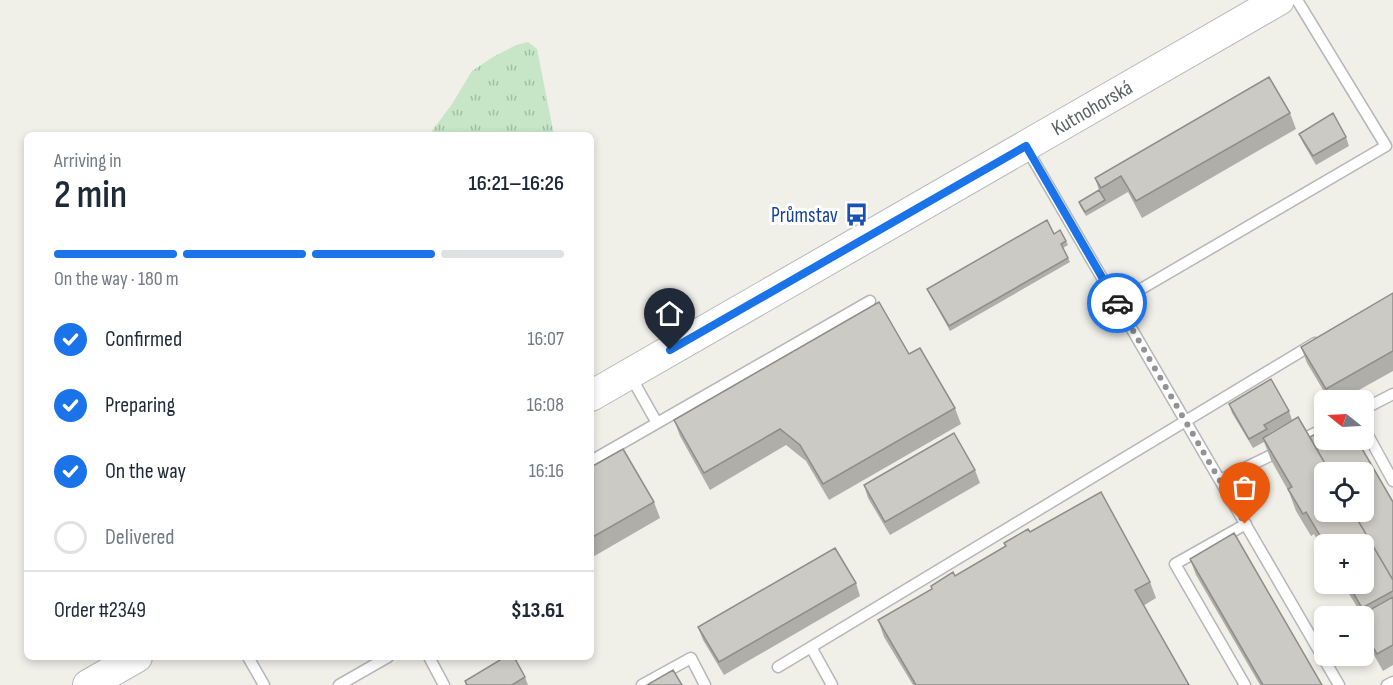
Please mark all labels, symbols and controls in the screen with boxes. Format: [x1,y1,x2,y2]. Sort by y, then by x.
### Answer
street label: Kutnohorská [1047,75,1137,141]
text: Arriving in [54,149,122,173]
text: 16:21–16:26 [469,170,564,197]
text: 2 min [54,172,127,219]
bus stop icon: Průmstav [843,202,869,228]
place label: Průmstav [771,203,838,228]
text: On the way · 180 m [54,267,179,291]
courier [1087,273,1147,333]
icon: car [1101,287,1134,320]
pin [644,288,695,350]
icon: home [653,297,686,330]
icon: check [54,323,87,356]
text: Confirmed [105,326,182,353]
text: 16:07 [528,327,564,351]
icon: check [54,389,87,422]
north arrow [1314,390,1374,450]
map controls [1314,390,1374,666]
text: Preparing [105,392,175,419]
text: 16:08 [527,393,564,417]
icon: check [54,455,87,488]
text: On the way [105,458,186,485]
text: 16:16 [529,459,564,483]
pin [1219,462,1270,524]
button: locate [1314,462,1374,522]
icon: bag [1228,471,1261,504]
text: Delivered [105,524,174,551]
button: + [1314,534,1374,594]
text: Order #2349 [54,597,146,624]
text: $13.61 [511,597,564,624]
button: − [1314,606,1374,666]

